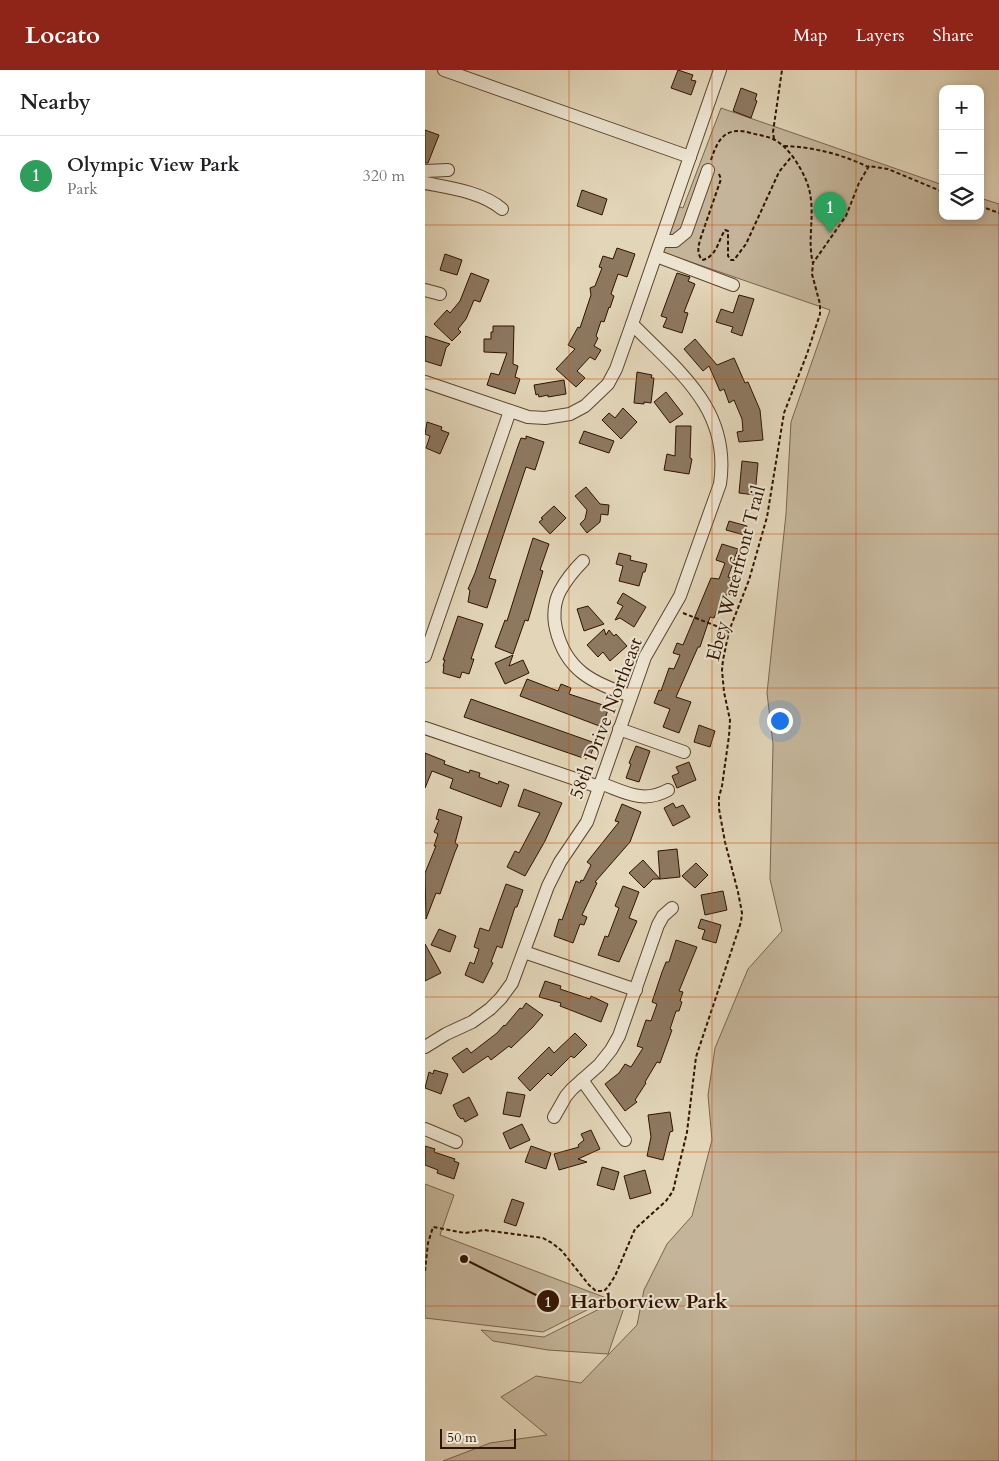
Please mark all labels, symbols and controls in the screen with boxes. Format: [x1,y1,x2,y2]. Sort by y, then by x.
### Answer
text: Locato [25,19,100,52]
text: Map [793,23,828,48]
text: Layers [856,23,905,48]
text: Share [933,23,974,48]
map controls [939,85,984,220]
button: + [939,85,984,130]
text: Nearby [20,88,91,117]
button: − [939,130,984,175]
text: Olympic View Park [67,152,240,178]
text: 1 [32,165,40,187]
text: 320 m [363,165,405,187]
button: layers [939,175,984,220]
text: Park [67,178,98,200]
pin: 1 [814,192,846,233]
street label: Ebey Waterfront Trail [700,483,772,664]
street label: 58th Drive Northeast [563,634,649,803]
your location [767,708,793,734]
callout: Harborview Park [535,1284,738,1319]
text: Harborview Park [570,1288,728,1315]
text: 1 [544,1292,552,1312]
scale bar [440,1426,516,1449]
text: 50 m [447,1428,477,1447]

